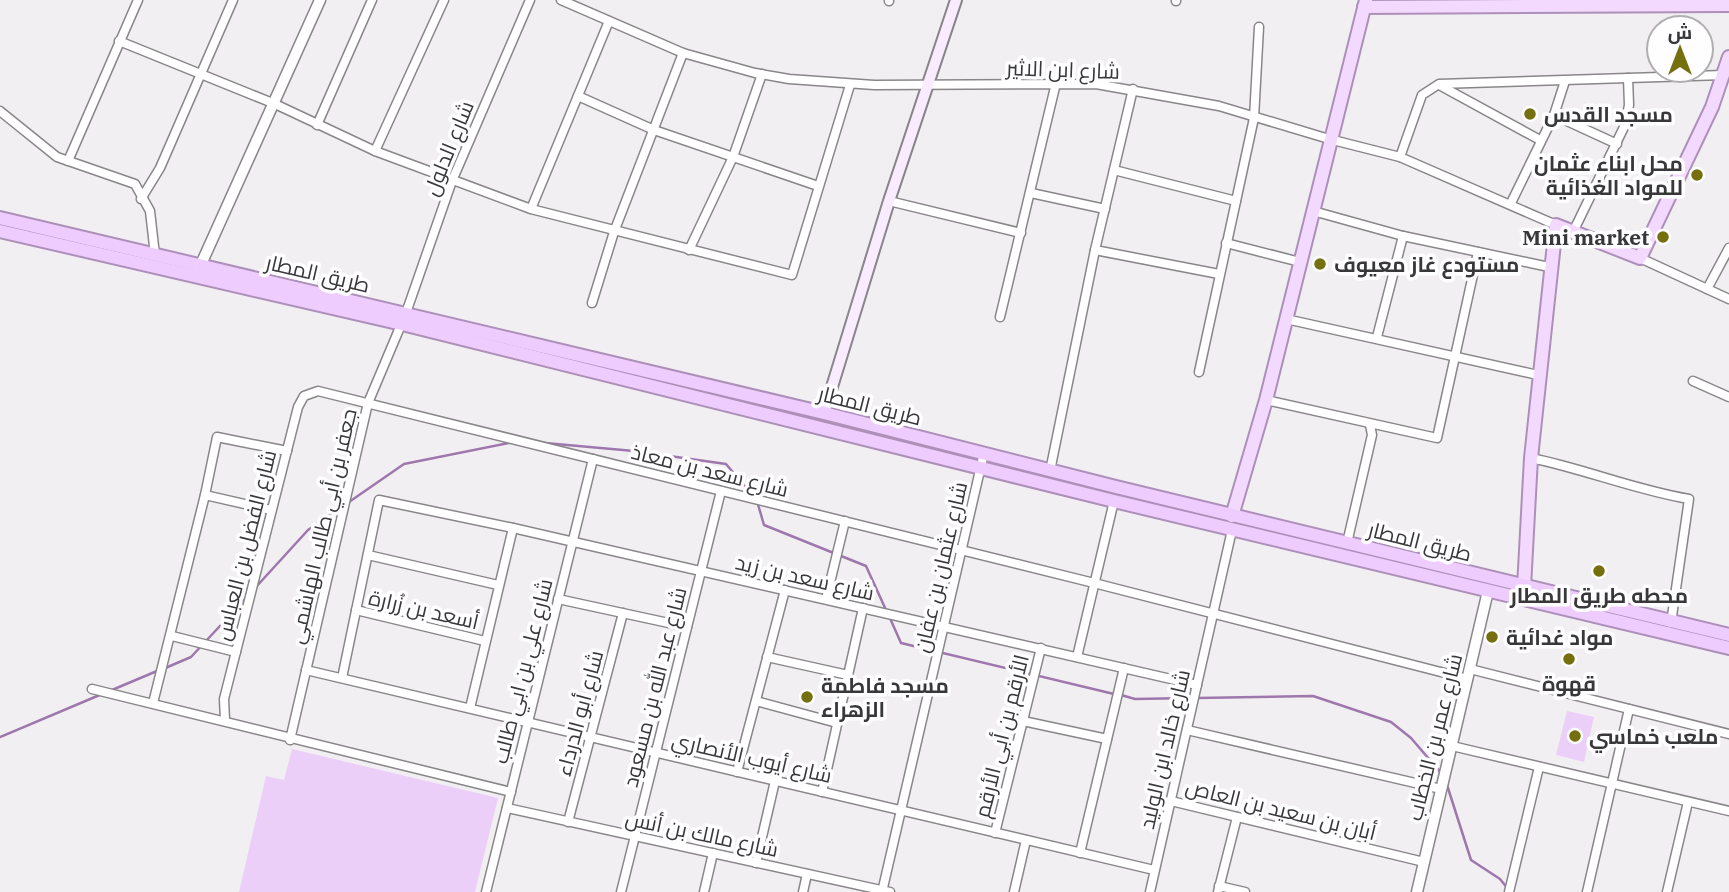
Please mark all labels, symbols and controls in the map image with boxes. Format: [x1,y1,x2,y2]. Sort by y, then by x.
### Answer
north arrow [1645,14,1715,84]
text: ش [1668,20,1692,44]
street label: شارع ابن الاثير [1005,53,1120,86]
street label: شارع الدلول [416,96,481,200]
place label: مسجد القدس [1544,100,1673,128]
marker: مسجد القدس [1522,106,1538,122]
place label: محل ابناء عثمان للمواد الغذائية [1534,149,1683,201]
marker: محل ابناء عثمان للمواد الغذائية [1689,167,1705,183]
place label: Mini market [1522,223,1649,251]
marker: Mini market [1655,229,1671,245]
street label: طريق المطار [262,247,373,299]
place label: مستودع غاز معيوف [1334,250,1519,279]
marker: مستودع غاز معيوف [1312,256,1328,272]
street label: طريق المطار [814,378,925,431]
street label: جعفر بن أبي طالب الهاشمي [281,406,366,647]
street label: شارع سعد بن معاذ [628,437,791,504]
street label: شارع الفضل بن العباس [208,447,283,644]
street label: شارع عثمان بن عفان [907,479,974,655]
street label: طريق المطار [1364,514,1475,567]
street label: شارع سعد بن زيد [733,547,877,608]
marker: محطه طريق المطار [1591,563,1607,579]
street label: شارع علي بن ابي طالب [485,576,561,767]
place label: محطه طريق المطار [1509,581,1688,609]
street label: أسعد بن زُرارة [366,583,482,635]
street label: شارع عبد الله بن مسعود [616,584,693,790]
place label: مواد غدائية [1506,623,1613,651]
marker: مواد غدائية [1484,629,1500,645]
street label: شارع أبو الدرداء [549,647,610,779]
street label: الأرقم بن أبي الأرقم [967,651,1038,821]
street label: شارع عمر بن الخطاب [1400,651,1469,824]
marker: قهوة [1561,651,1577,667]
street label: شارع خالد ابن الوليد [1132,667,1197,832]
place label: قهوة [1542,669,1596,697]
place label: مسجد فاطمة الزهراء [821,671,949,723]
marker: مسجد فاطمة الزهراء [799,689,815,705]
place label: ملعب خماسي [1589,722,1718,753]
street label: شارع أيوب الأنصاري [668,725,835,792]
marker: ملعب خماسي [1567,728,1583,744]
street label: أبان بن سعيد بن العاص [1183,772,1379,846]
street label: شارع مالك بن أنس [623,803,781,864]

